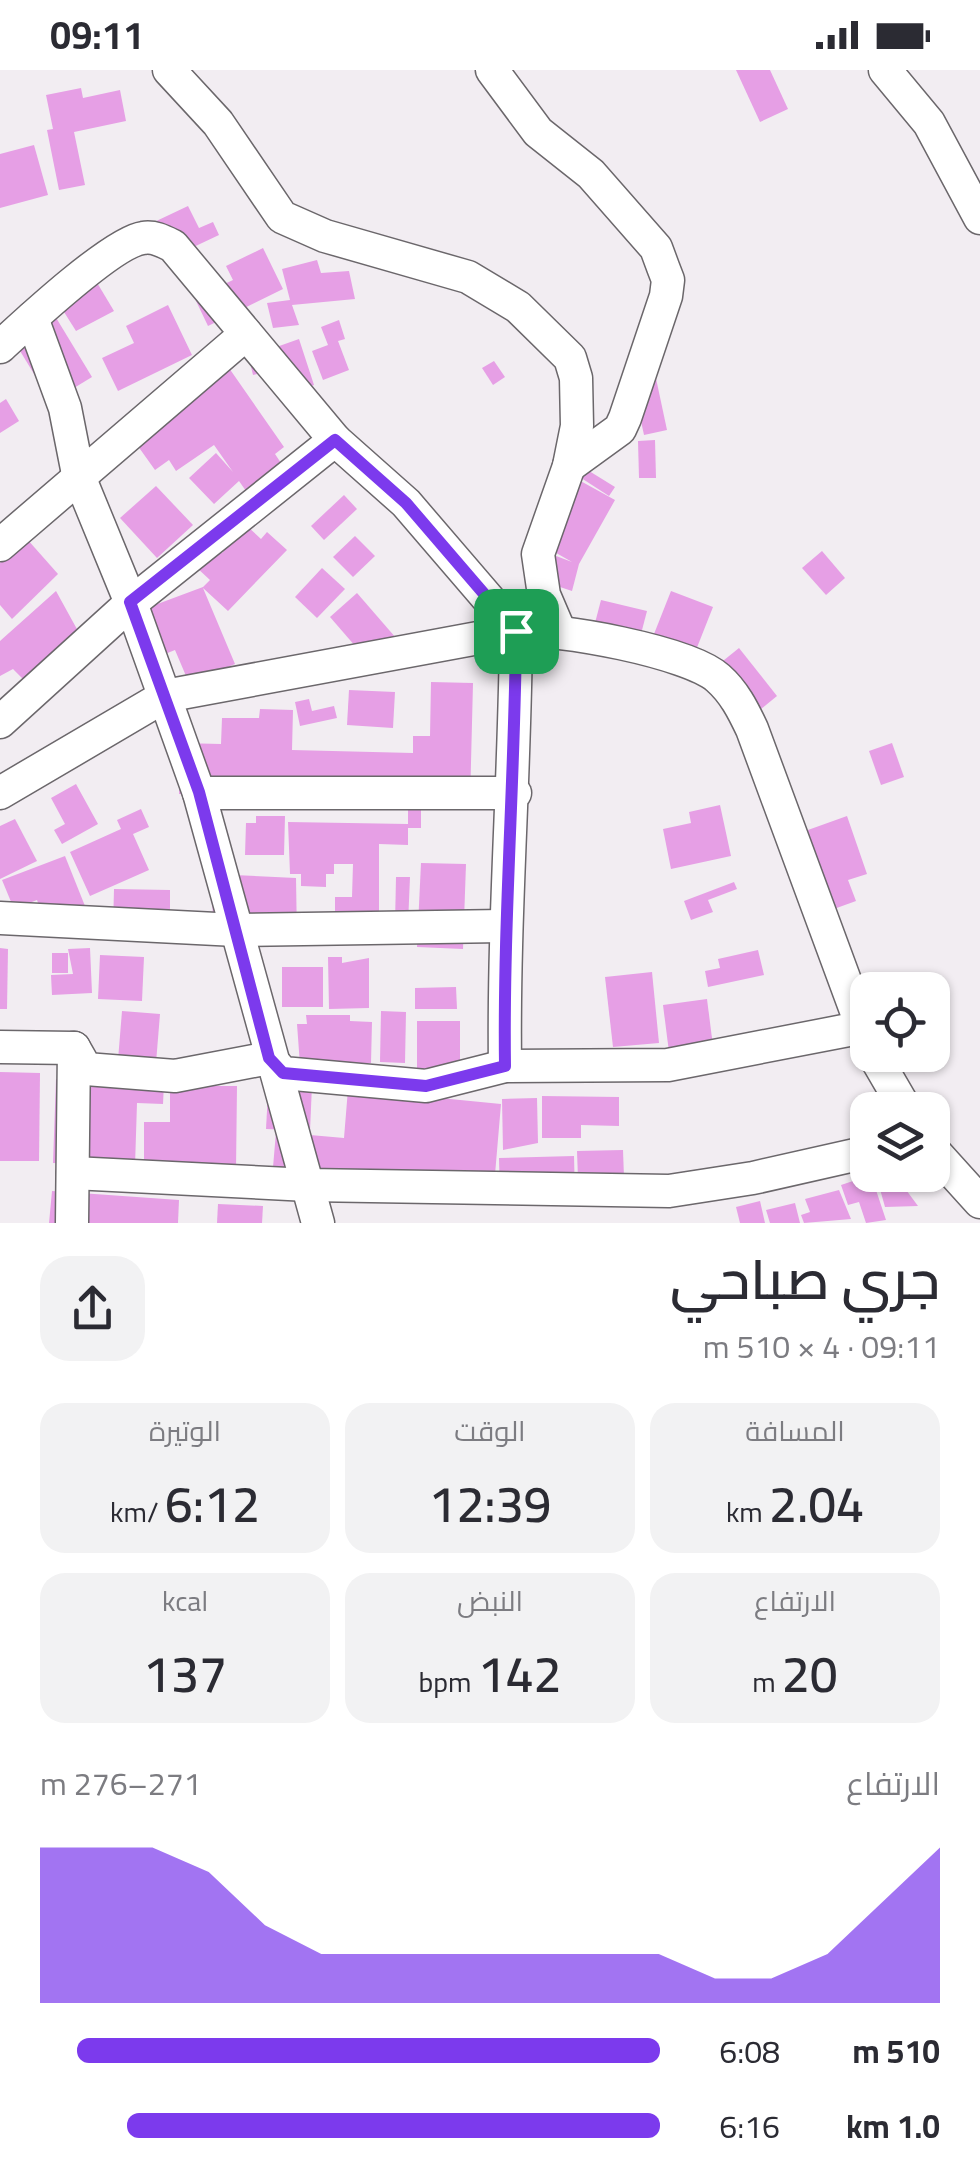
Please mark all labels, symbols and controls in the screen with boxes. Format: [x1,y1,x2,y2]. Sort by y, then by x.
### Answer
text: 09:11 [50,0,144,71]
pin [474,589,559,674]
icon: arrive [489,604,544,659]
map controls [850,972,950,1192]
button: locate [850,972,950,1072]
button: layers [850,1092,950,1192]
text: جري صباحي [670,1227,940,1330]
button: share [40,1256,145,1361]
text: 09:11 · 4 × 510 m [703,1316,940,1376]
text: الوتيرة [149,1405,221,1457]
text: الوقت [454,1405,526,1457]
text: المسافة [745,1405,845,1457]
text: 6:12 [165,1457,260,1551]
text: 12:39 [428,1457,552,1551]
text: 2.04 [769,1457,864,1551]
text: /km [110,1486,165,1538]
text: km [726,1486,769,1538]
text: kcal [162,1575,208,1627]
text: النبض [457,1575,523,1627]
text: الارتفاع [754,1575,836,1627]
text: 137 [143,1627,227,1721]
text: 142 [478,1627,561,1721]
text: 20 [782,1627,838,1721]
text: bpm [419,1656,478,1708]
text: m [752,1656,782,1708]
text: 271–276 m [40,1753,202,1813]
text: الارتفاع [846,1753,940,1813]
text: 6:08 [719,2021,780,2081]
text: 510 m [853,2021,940,2081]
text: 6:16 [719,2096,780,2156]
text: 1.0 km [846,2096,940,2156]

